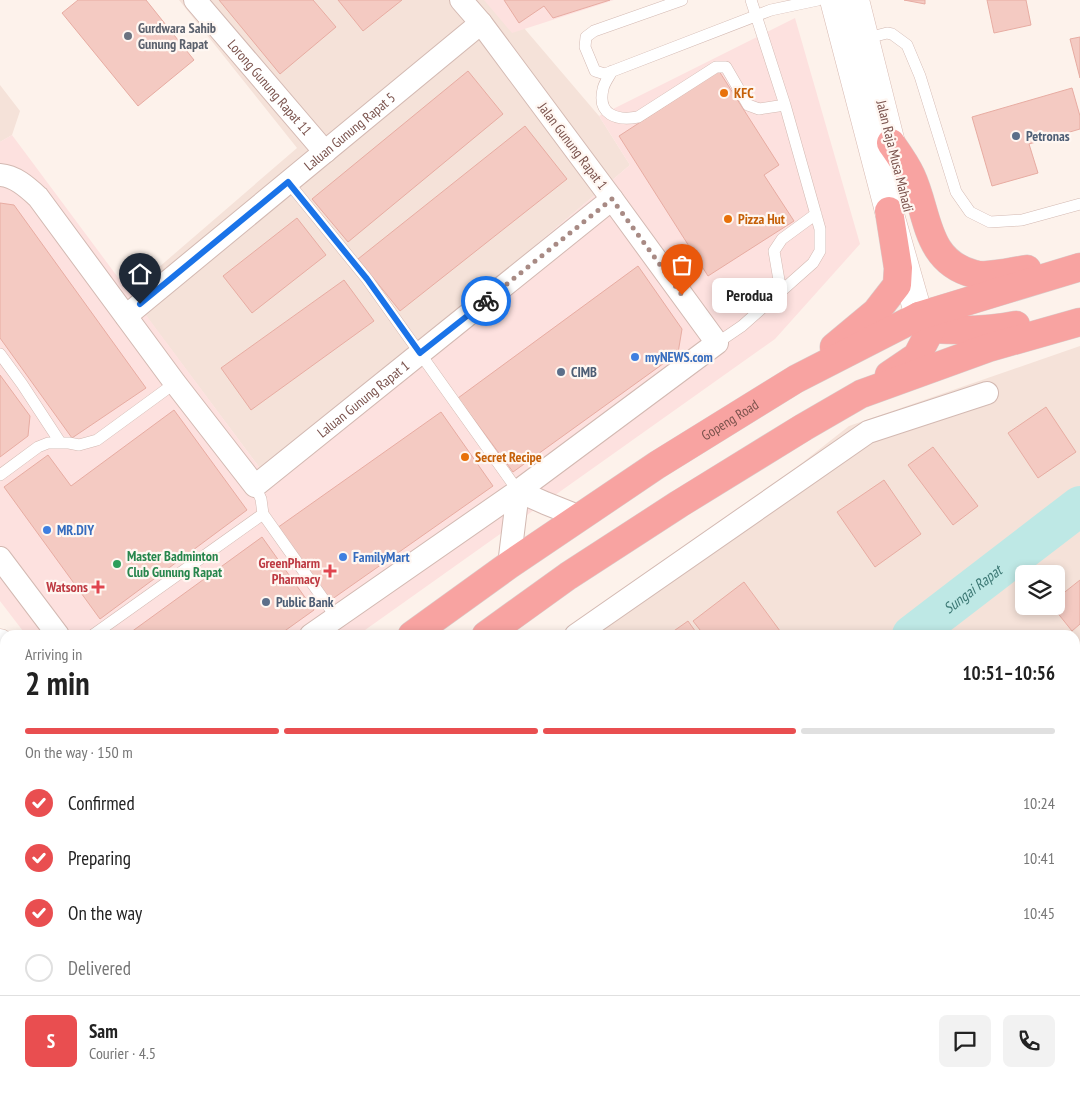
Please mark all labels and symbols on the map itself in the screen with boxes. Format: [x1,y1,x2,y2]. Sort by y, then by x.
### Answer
place label: Gurdwara Sahib Gunung Rapat [138,19,216,53]
marker: Gurdwara Sahib Gunung Rapat [122,30,134,42]
street label: Lorong Gunung Rapat 11 [224,36,316,139]
place label: KFC [734,84,754,102]
marker: KFC [718,87,730,99]
street label: Laluan Gunung Rapat 5 [300,89,399,174]
street label: Jalan Raja Musa Mahadi [872,97,918,214]
street label: Jalan Gunung Rapat 1 [534,98,612,193]
place label: Petronas [1026,127,1070,145]
marker: Petronas [1010,130,1022,142]
place label: Pizza Hut [738,210,785,228]
marker: Pizza Hut [722,213,734,225]
pin [661,244,703,295]
pin [119,253,161,304]
courier [461,276,511,326]
callout: Perodua [712,278,787,312]
place label: myNEWS.com [645,348,713,366]
marker: myNEWS.com [629,351,641,363]
street label: Laluan Gunung Rapat 1 [314,357,413,441]
place label: CIMB [571,363,597,381]
marker: CIMB [555,366,567,378]
street label: Gopeng Road [698,395,762,444]
place label: Secret Recipe [475,448,542,466]
marker: Secret Recipe [459,451,471,463]
place label: MR.DIY [57,521,94,539]
marker: MR.DIY [41,524,53,536]
place label: Master Badminton Club Gunung Rapat [127,547,222,581]
place label: FamilyMart [353,548,410,566]
marker: FamilyMart [337,551,349,563]
place label: GreenPharm Pharmacy [258,554,320,588]
marker: Master Badminton Club Gunung Rapat [111,558,123,570]
water label: Sungai Rapat [939,559,1007,617]
marker: GreenPharm Pharmacy [324,565,336,577]
place label: Watsons [45,578,88,596]
marker: Watsons [92,581,104,593]
place label: Public Bank [276,593,334,611]
marker: Public Bank [260,596,272,608]

